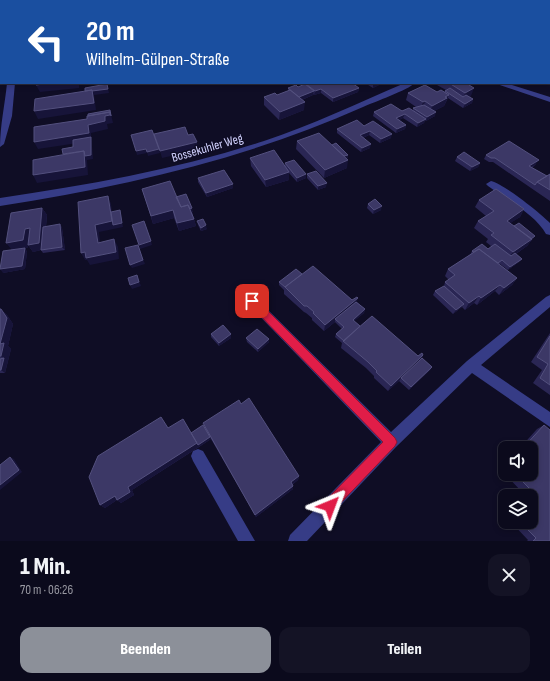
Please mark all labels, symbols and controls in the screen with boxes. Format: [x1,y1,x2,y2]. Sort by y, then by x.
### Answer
text: 20 m [86,15,135,48]
icon: left [20,16,72,68]
text: Wilhelm-Gülpen-Straße [86,49,229,70]
street label: Bossekuhler Weg [170,130,245,166]
pin [235,284,269,318]
icon: arrive [241,290,263,312]
map controls [498,441,538,529]
button: sound [498,441,538,481]
position arrow [309,485,351,527]
button: layers [498,489,538,529]
text: 1 Min. [20,552,71,581]
button: close [488,554,530,596]
text: 70 m · 06:26 [20,582,73,598]
button: Beenden [20,627,271,673]
button: Teilen [279,627,530,673]

